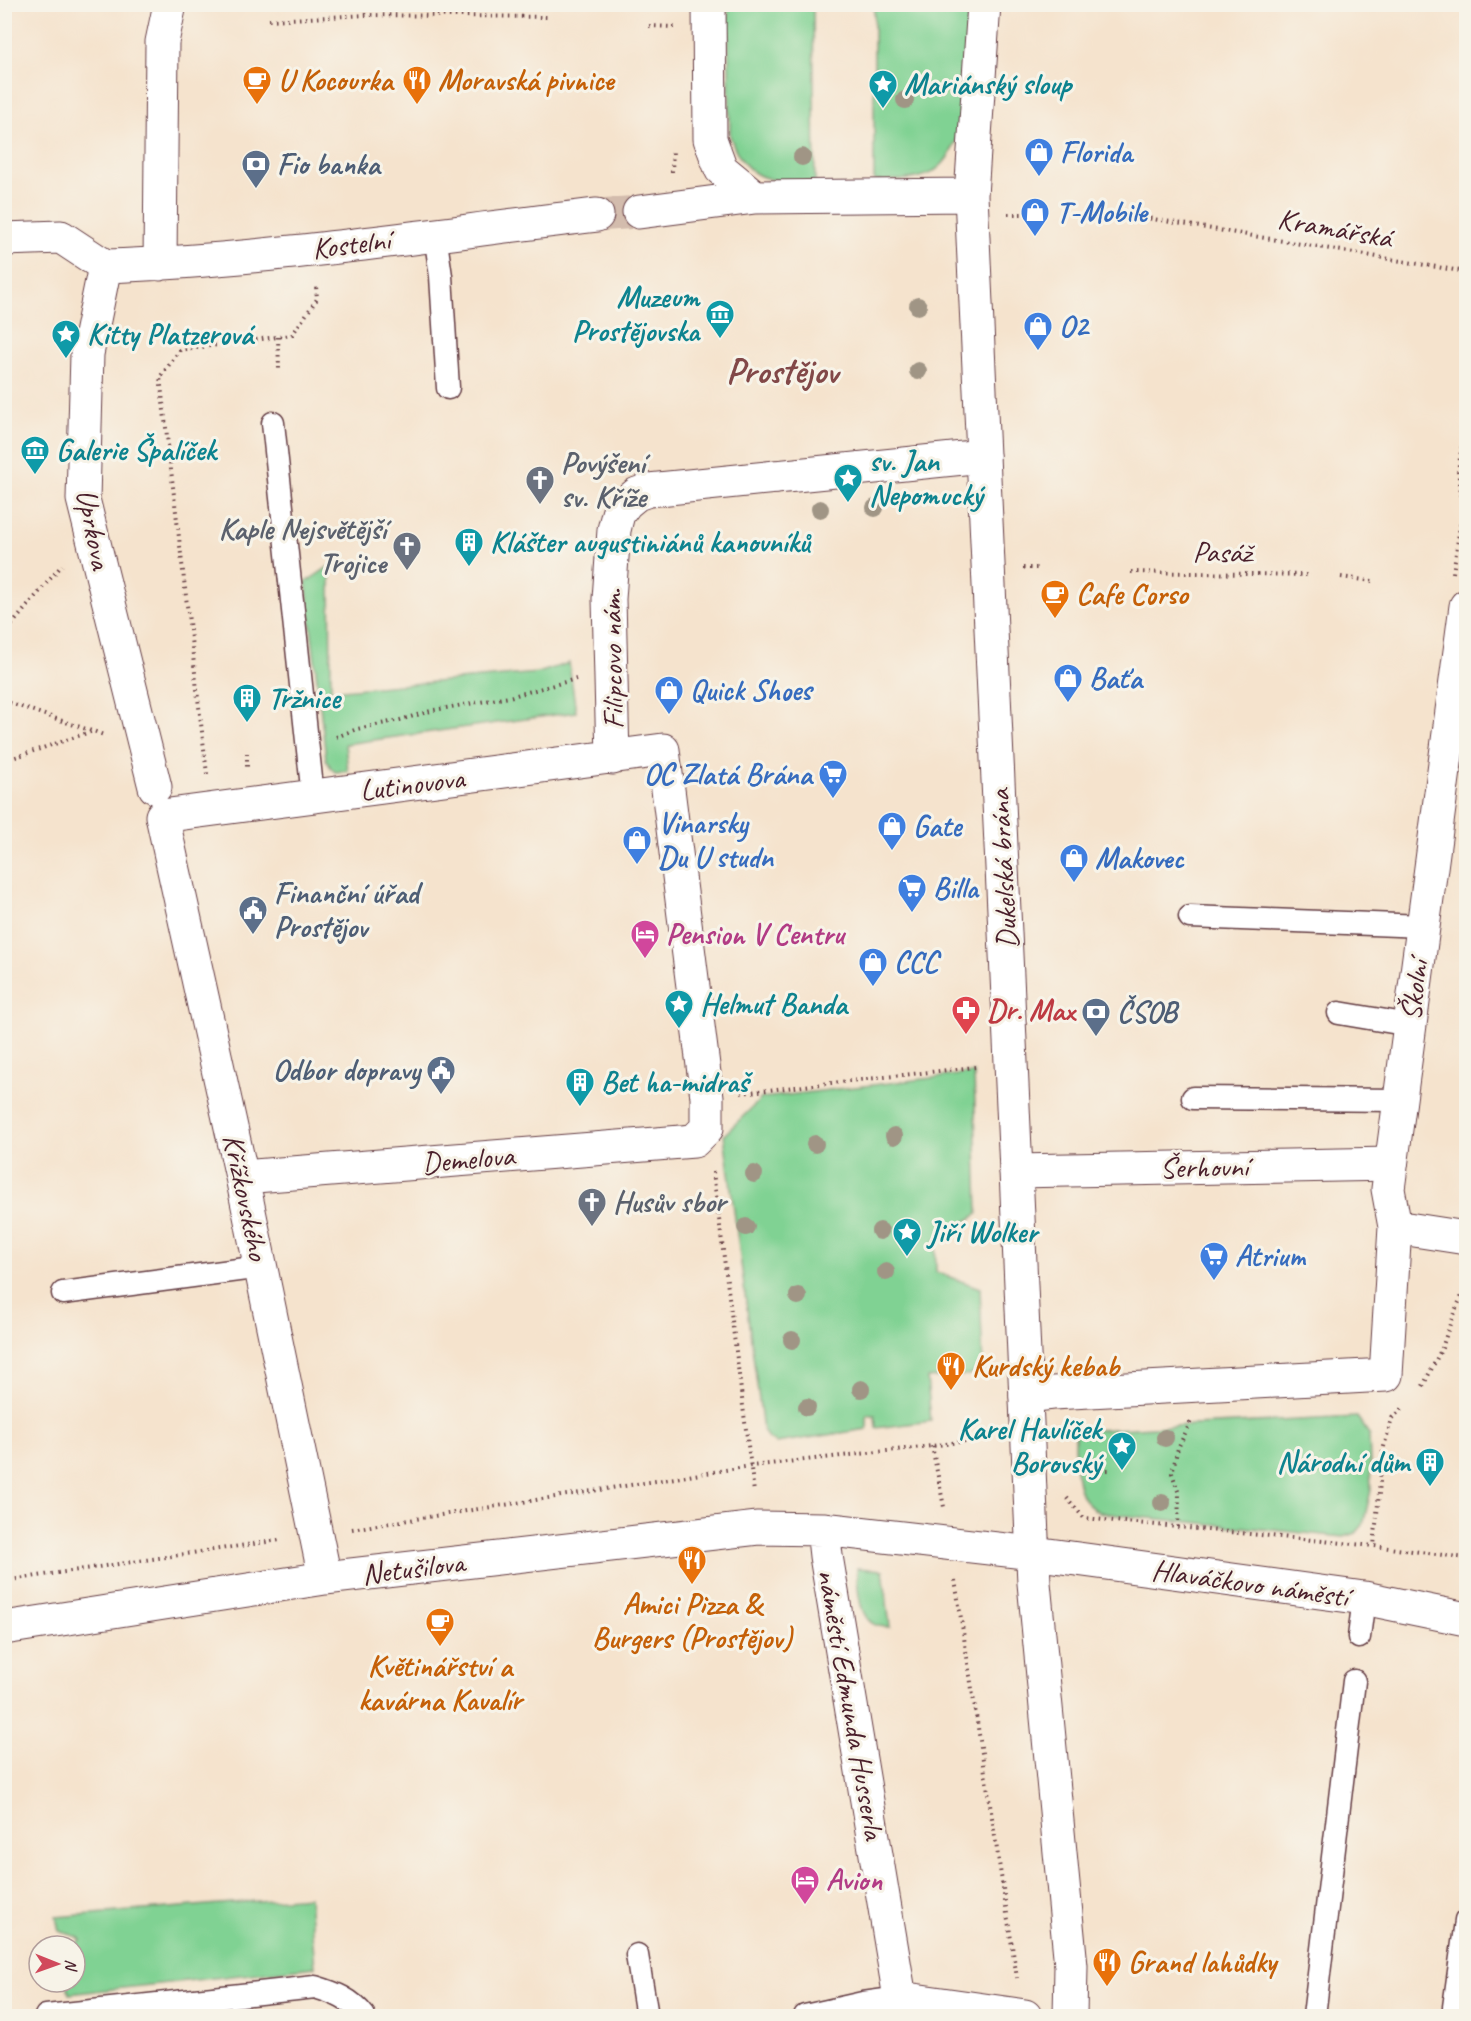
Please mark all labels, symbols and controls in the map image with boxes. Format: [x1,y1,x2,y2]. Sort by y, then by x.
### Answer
place label: U Kocourka [278,61,395,99]
place label: Moravská pivnice [438,61,616,99]
cafe icon: U Kocourka [241,64,273,106]
restaurant icon: Moravská pivnice [401,64,433,106]
place label: Mariánský sloup [904,65,1074,103]
place icon: Mariánský sloup [867,68,899,110]
place label: Florida [1060,133,1135,171]
shop icon: Florida [1023,136,1055,178]
place label: Fio banka [277,145,382,183]
bank icon: Fio banka [240,148,272,190]
place label: T-Mobile [1056,193,1149,231]
shop icon: T-Mobile [1019,196,1051,238]
street label: Kramářská [1275,199,1398,257]
street label: Kostelní [310,220,398,268]
place label: Muzeum Prostějovska [572,278,702,350]
museum icon: Muzeum Prostějovska [704,298,736,340]
place label: O2 [1059,307,1090,345]
shop icon: O2 [1022,310,1054,352]
place label: Kitty Platzerová [87,315,256,353]
place icon: Kitty Platzerová [50,318,82,360]
district label: Prostějov [726,348,841,394]
place label: Galerie Špalíček [56,431,218,469]
museum icon: Galerie Špalíček [19,434,51,476]
place label: sv. Jan Nepomucký [869,442,986,514]
place label: Povýšení sv. Kříže [561,444,651,516]
place icon: sv. Jan Nepomucký [832,462,864,504]
church icon: Povýšení sv. Kříže [524,464,556,506]
street label: Uprkova [68,486,121,574]
place label: Kaple Nejsvětější Trojice [219,510,392,582]
place label: Klášter augustiniánů kanovníků [490,523,813,561]
building icon: Klášter augustiniánů kanovníků [453,526,485,568]
church icon: Kaple Nejsvětější Trojice [391,530,423,572]
street label: Pasáž [1192,532,1256,572]
place label: Cafe Corso [1076,575,1190,613]
cafe icon: Cafe Corso [1039,578,1071,620]
street label: Filipcovo nám. [592,588,632,730]
place label: Baťa [1089,659,1145,697]
shop icon: Baťa [1052,662,1084,704]
place label: Quick Shoes [690,671,815,709]
shop icon: Quick Shoes [653,674,685,716]
place label: Tržnice [268,679,342,717]
building icon: Tržnice [231,682,263,724]
place label: OC Zlatá Brána [644,755,815,793]
supermarket icon: OC Zlatá Brána [817,758,849,800]
street label: Lutinovova [358,759,468,809]
street label: Dukelská brána [980,786,1026,950]
place label: Vinarsky Du U studn [658,804,774,876]
place label: Gate [913,807,963,845]
shop icon: Gate [876,810,908,852]
shop icon: Vinarsky Du U studn [621,824,653,866]
place label: Makovec [1095,839,1185,877]
shop icon: Makovec [1058,842,1090,884]
place label: Billa [933,869,981,907]
supermarket icon: Billa [896,872,928,914]
place label: Finanční úřad Prostějov [274,874,424,946]
public building icon: Finanční úřad Prostějov [237,894,269,936]
place label: Pension V Centru [666,915,847,953]
hotel icon: Pension V Centru [629,918,661,960]
place label: CCC [894,943,942,981]
shop icon: CCC [857,946,889,988]
street label: Školní [1391,951,1438,1023]
place label: Helmut Banda [700,985,850,1023]
place icon: Helmut Banda [663,988,695,1030]
place label: Dr. Max [987,991,1077,1029]
place label: ČSOB [1117,993,1180,1031]
pharmacy icon: Dr. Max [950,994,982,1036]
bank icon: ČSOB [1080,996,1112,1038]
place label: Odbor dopravy [273,1051,423,1090]
public building icon: Odbor dopravy [425,1054,457,1096]
place label: Bet ha-midraš [601,1063,753,1101]
building icon: Bet ha-midraš [564,1066,596,1108]
street label: Křížkovského [214,1130,278,1265]
street label: Demelova [420,1136,518,1182]
street label: Šerhovní [1159,1147,1255,1187]
place label: Husův sbor [613,1183,729,1221]
church icon: Husův sbor [576,1186,608,1228]
place label: Jiří Wolker [926,1213,1040,1251]
place icon: Jiří Wolker [891,1216,923,1258]
place label: Atrium [1235,1237,1307,1275]
supermarket icon: Atrium [1198,1240,1230,1282]
place label: Kurdský kebab [972,1347,1122,1385]
restaurant icon: Kurdský kebab [935,1350,967,1392]
place label: Karel Havlíček Borovský [958,1410,1105,1482]
place icon: Karel Havlíček Borovský [1106,1430,1138,1472]
place label: Národní dům [1277,1443,1412,1481]
building icon: Národní dům [1414,1446,1446,1488]
street label: Netušilova [360,1543,469,1593]
restaurant icon: Amici Pizza & Burgers (Prostějov) [676,1544,708,1586]
street label: Hlaváčkovo náměstí [1150,1550,1357,1616]
street label: náměstí Edmunda Husserla [808,1566,894,1844]
place label: Amici Pizza & Burgers (Prostějov) [592,1585,794,1657]
cafe icon: Květinářství a kavárna Kavalír [424,1606,456,1648]
place label: Květinářství a kavárna Kavalír [358,1647,525,1719]
place label: Avion [826,1861,883,1899]
hotel icon: Avion [789,1864,821,1906]
north arrow [27,1934,87,1994]
place label: Grand lahůdky [1128,1943,1279,1981]
restaurant icon: Grand lahůdky [1091,1946,1123,1988]
text: N [61,1959,81,1972]

